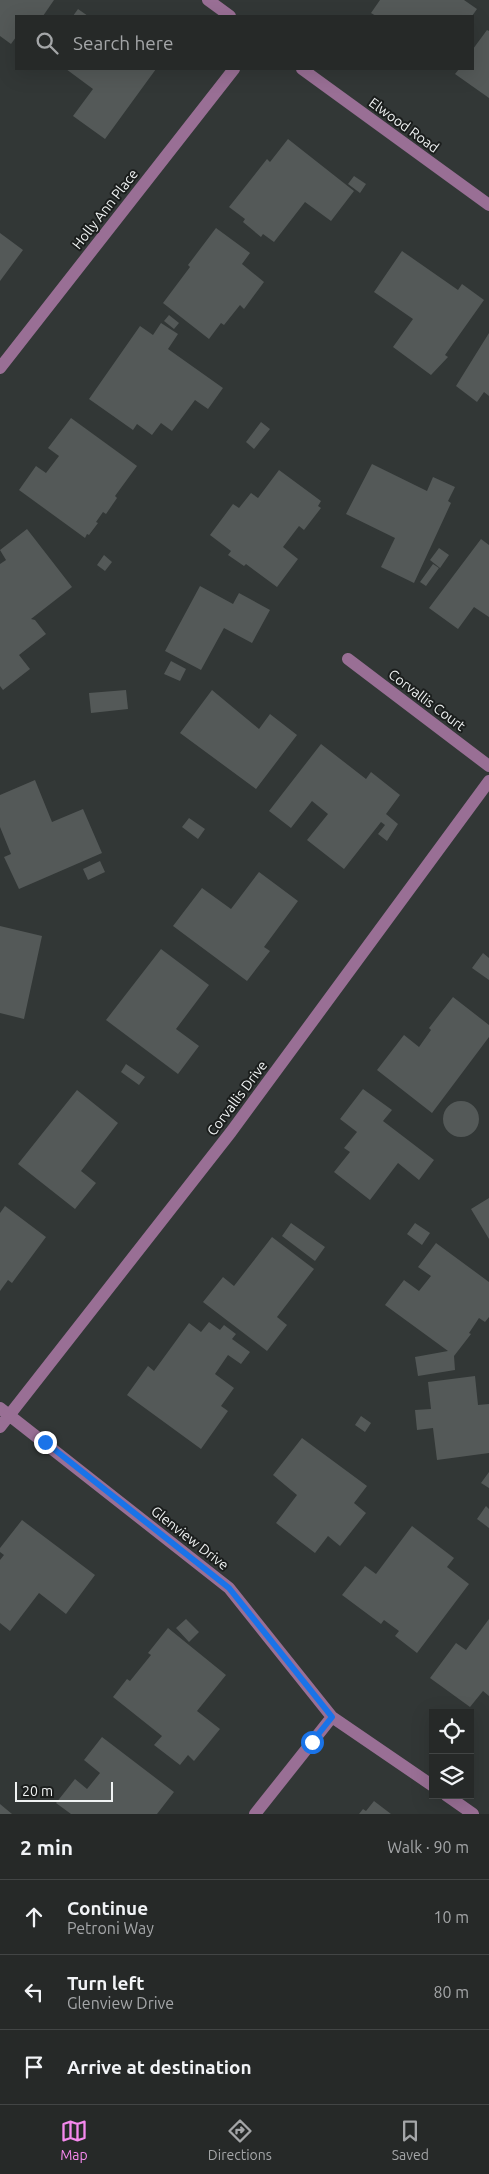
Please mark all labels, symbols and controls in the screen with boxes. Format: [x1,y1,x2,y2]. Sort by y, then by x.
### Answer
search box [15,15,474,70]
icon: search [33,29,61,57]
text: Search here [73,32,173,54]
street label: Elwood Road [366,94,442,156]
street label: Holly Ann Place [69,166,141,252]
street label: Corvallis Court [385,666,469,734]
street label: Corvallis Drive [204,1057,270,1139]
route end [34,1431,57,1454]
street label: Glenview Drive [148,1503,232,1573]
map controls [429,1709,474,1799]
button: locate [429,1709,474,1754]
route start [301,1731,324,1754]
button: layers [429,1754,474,1799]
scale bar [15,1779,112,1802]
text: 20 m [22,1783,53,1799]
text: 2 min [20,1835,73,1859]
text: Walk · 90 m [387,1838,469,1856]
text: Continue [67,1897,148,1919]
icon: ahead [20,1903,48,1931]
text: 10 m [433,1908,469,1926]
text: Petroni Way [67,1919,154,1937]
text: Turn left [67,1972,145,1994]
icon: left [20,1978,48,2006]
text: 80 m [433,1983,469,2001]
text: Glenview Drive [67,1994,174,2012]
icon: arrive [20,2053,48,2081]
text: Arrive at destination [67,2056,252,2078]
tab: Map [60,2117,88,2163]
tab: Directions [208,2117,272,2163]
tab: Saved [392,2117,429,2163]

